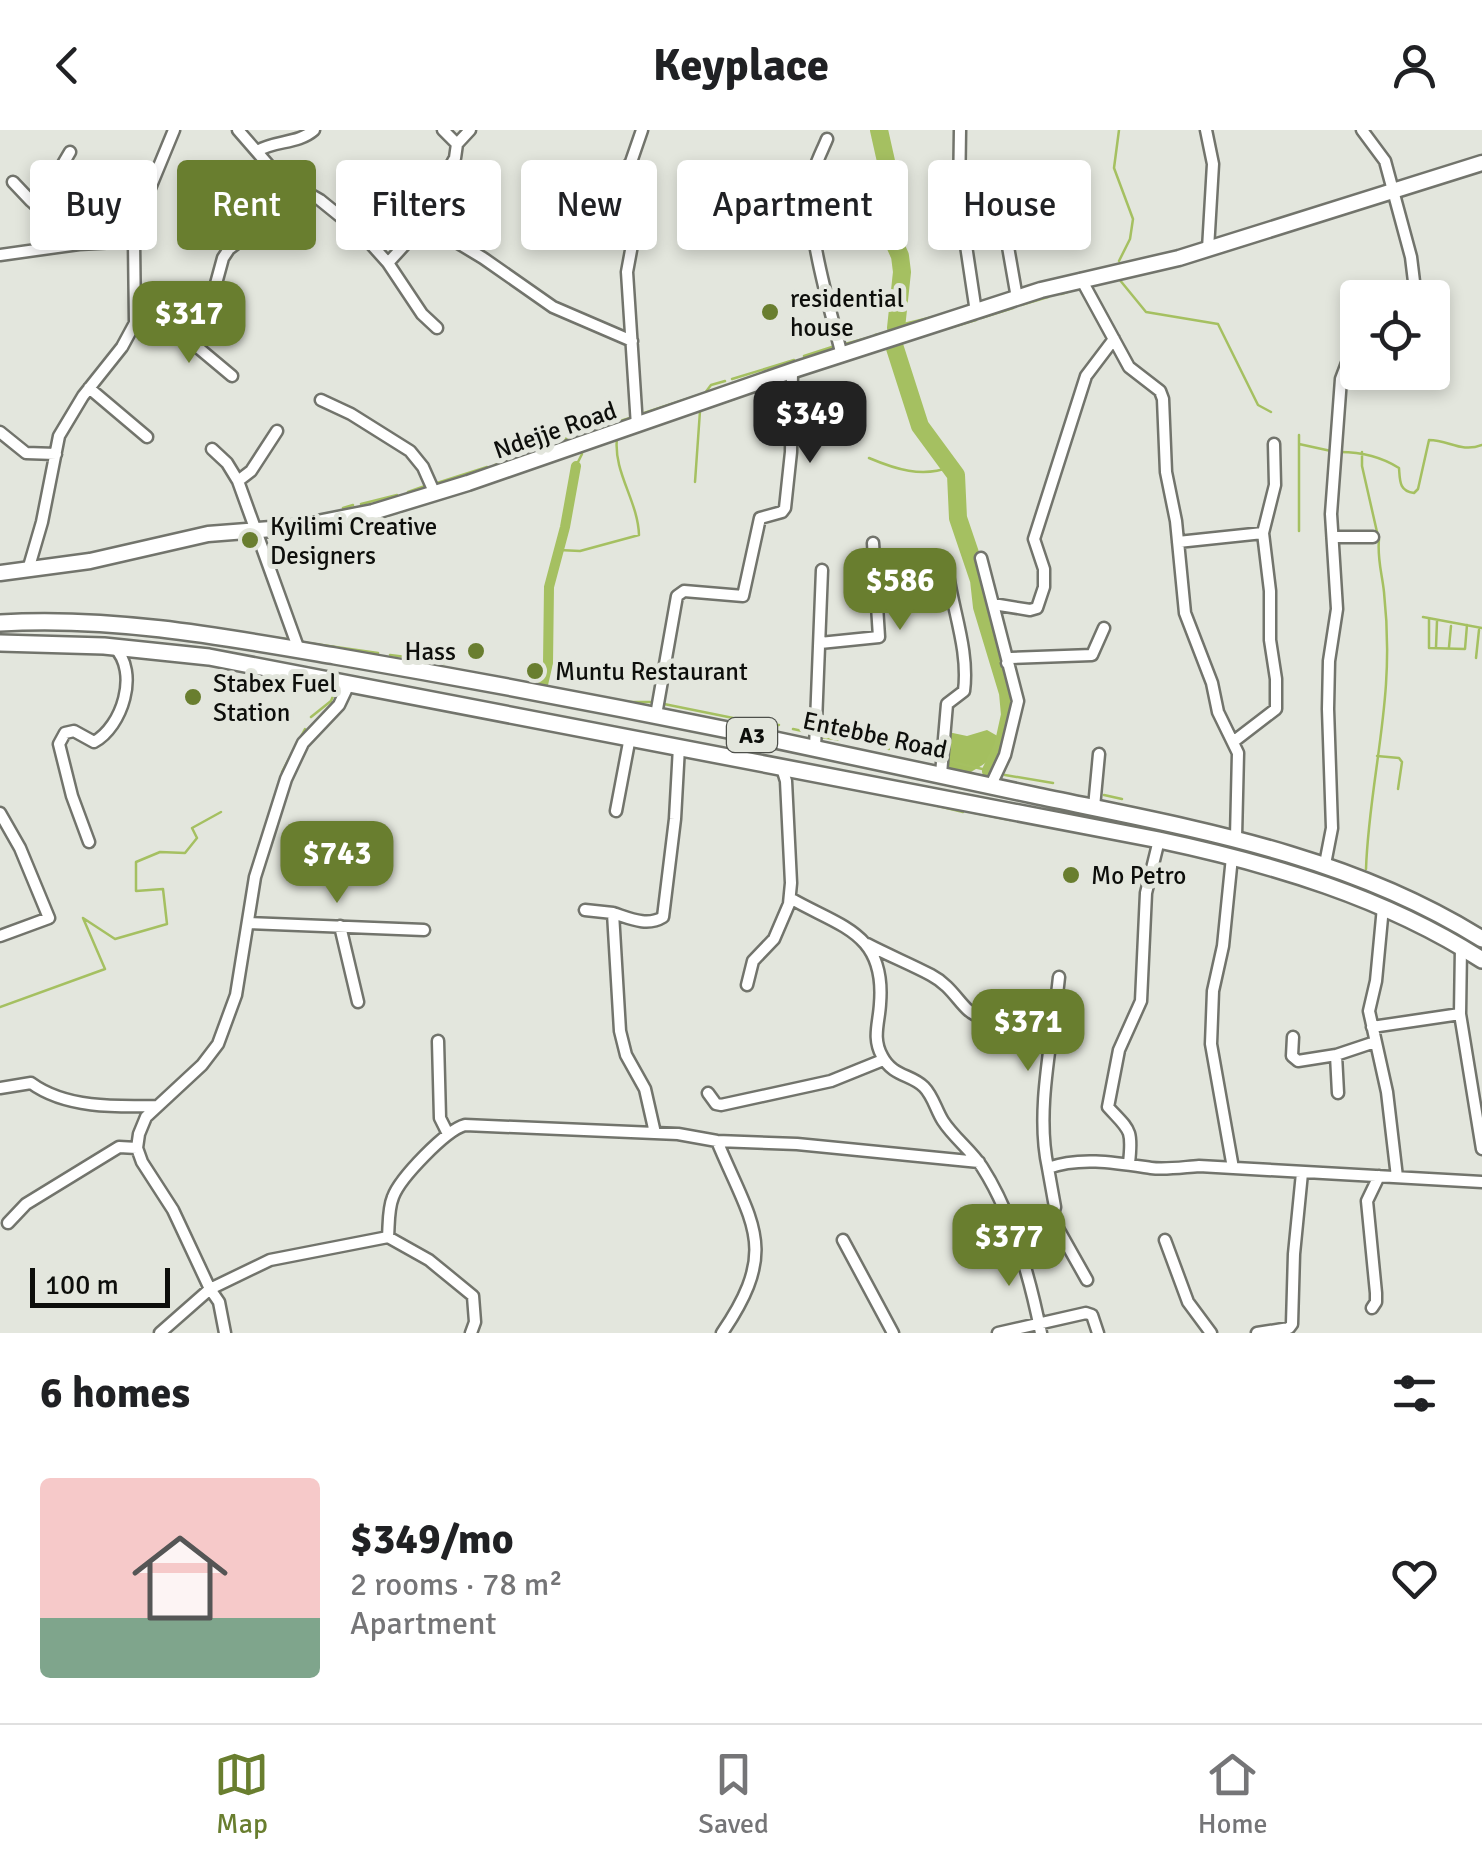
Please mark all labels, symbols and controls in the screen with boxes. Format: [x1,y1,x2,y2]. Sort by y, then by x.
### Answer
icon: back [40,38,95,93]
text: Keyplace [653,38,829,93]
icon: person [1387,38,1442,93]
chip: Buy [30,160,157,250]
chip: Rent [177,160,316,250]
chip: Filters [336,160,501,250]
chip: New [521,160,657,250]
chip: Apartment [677,160,908,250]
chip: House [928,160,1091,250]
map controls [1340,280,1450,390]
button: locate [1340,280,1450,390]
pin: $317 [130,281,248,366]
place label: residential house [790,283,904,343]
text: $317 [154,294,224,333]
marker: residential house [759,301,781,323]
pin: $349 [751,381,869,466]
street label: Ndejje Road [489,394,621,466]
text: $349 [775,394,845,433]
place label: Kyilimi Creative Designers [270,511,437,571]
marker: Kyilimi Creative Designers [239,529,261,551]
pin: $586 [841,548,959,633]
text: $586 [865,561,935,600]
place label: Hass [405,636,456,667]
marker: Hass [465,640,487,662]
place label: Muntu Restaurant [555,656,748,687]
marker: Muntu Restaurant [524,660,546,682]
place label: Stabex Fuel Station [213,668,337,728]
marker: Stabex Fuel Station [182,686,204,708]
street label: Entebbe Road [800,705,950,765]
road number: A3 [727,718,777,752]
pin: $743 [278,821,396,906]
text: $743 [302,834,372,873]
place label: Mo Petro [1091,860,1186,891]
marker: Mo Petro [1060,864,1082,886]
pin: $371 [969,989,1087,1074]
text: $371 [993,1002,1063,1041]
pin: $377 [950,1204,1068,1289]
text: $377 [974,1217,1044,1256]
scale bar [30,1263,170,1308]
text: 100 m [45,1268,119,1302]
icon: filters [1387,1366,1442,1421]
text: 6 homes [40,1368,190,1419]
text: $349/mo [350,1514,514,1565]
icon: home [120,1518,240,1638]
icon: heart [1387,1551,1442,1606]
text: 2 rooms · 78 m² [350,1565,563,1604]
text: Apartment [350,1604,497,1643]
tab: Map [214,1747,269,1841]
tab: Saved [698,1747,769,1841]
tab: Home [1198,1747,1268,1841]

